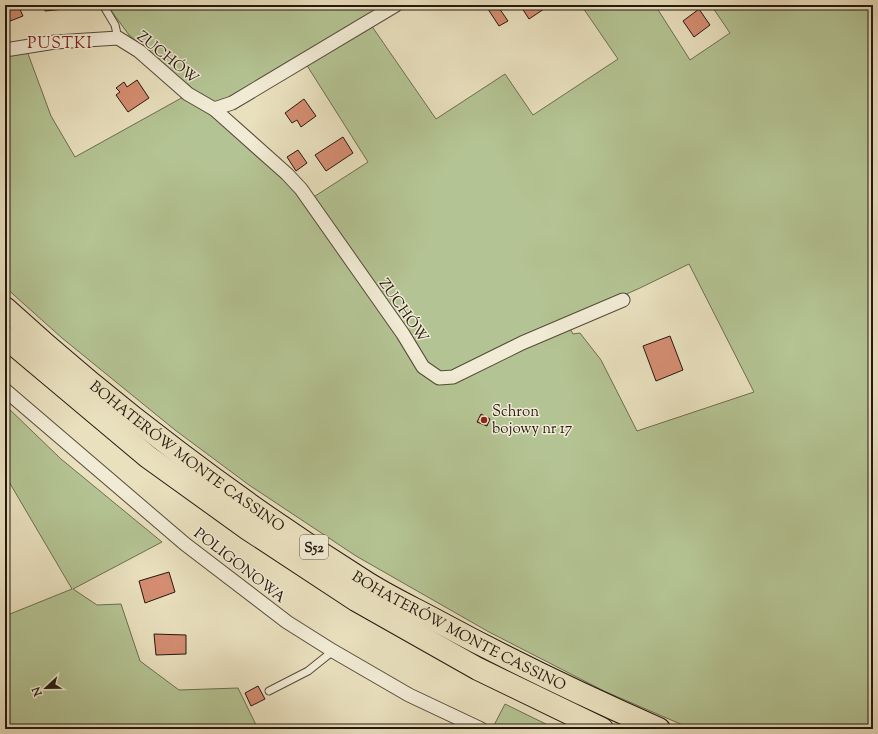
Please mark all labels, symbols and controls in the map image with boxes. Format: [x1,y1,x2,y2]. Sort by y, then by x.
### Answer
street label: ZUCHÓW [132,25,204,90]
district label: PUSTKI [27,33,93,56]
street label: ZUCHÓW [373,273,434,347]
street label: BOHATERÓW MONTE CASSINO [84,377,288,538]
place label: Schron bojowy nr 17 [492,402,573,440]
marker: Schron bojowy nr 17 [479,415,489,425]
street label: POLIGONOWA [189,524,289,609]
road number: S52 [300,535,328,559]
street label: BOHATERÓW MONTE CASSINO [347,567,569,697]
north arrow [26,668,66,708]
text: N [29,684,47,699]

